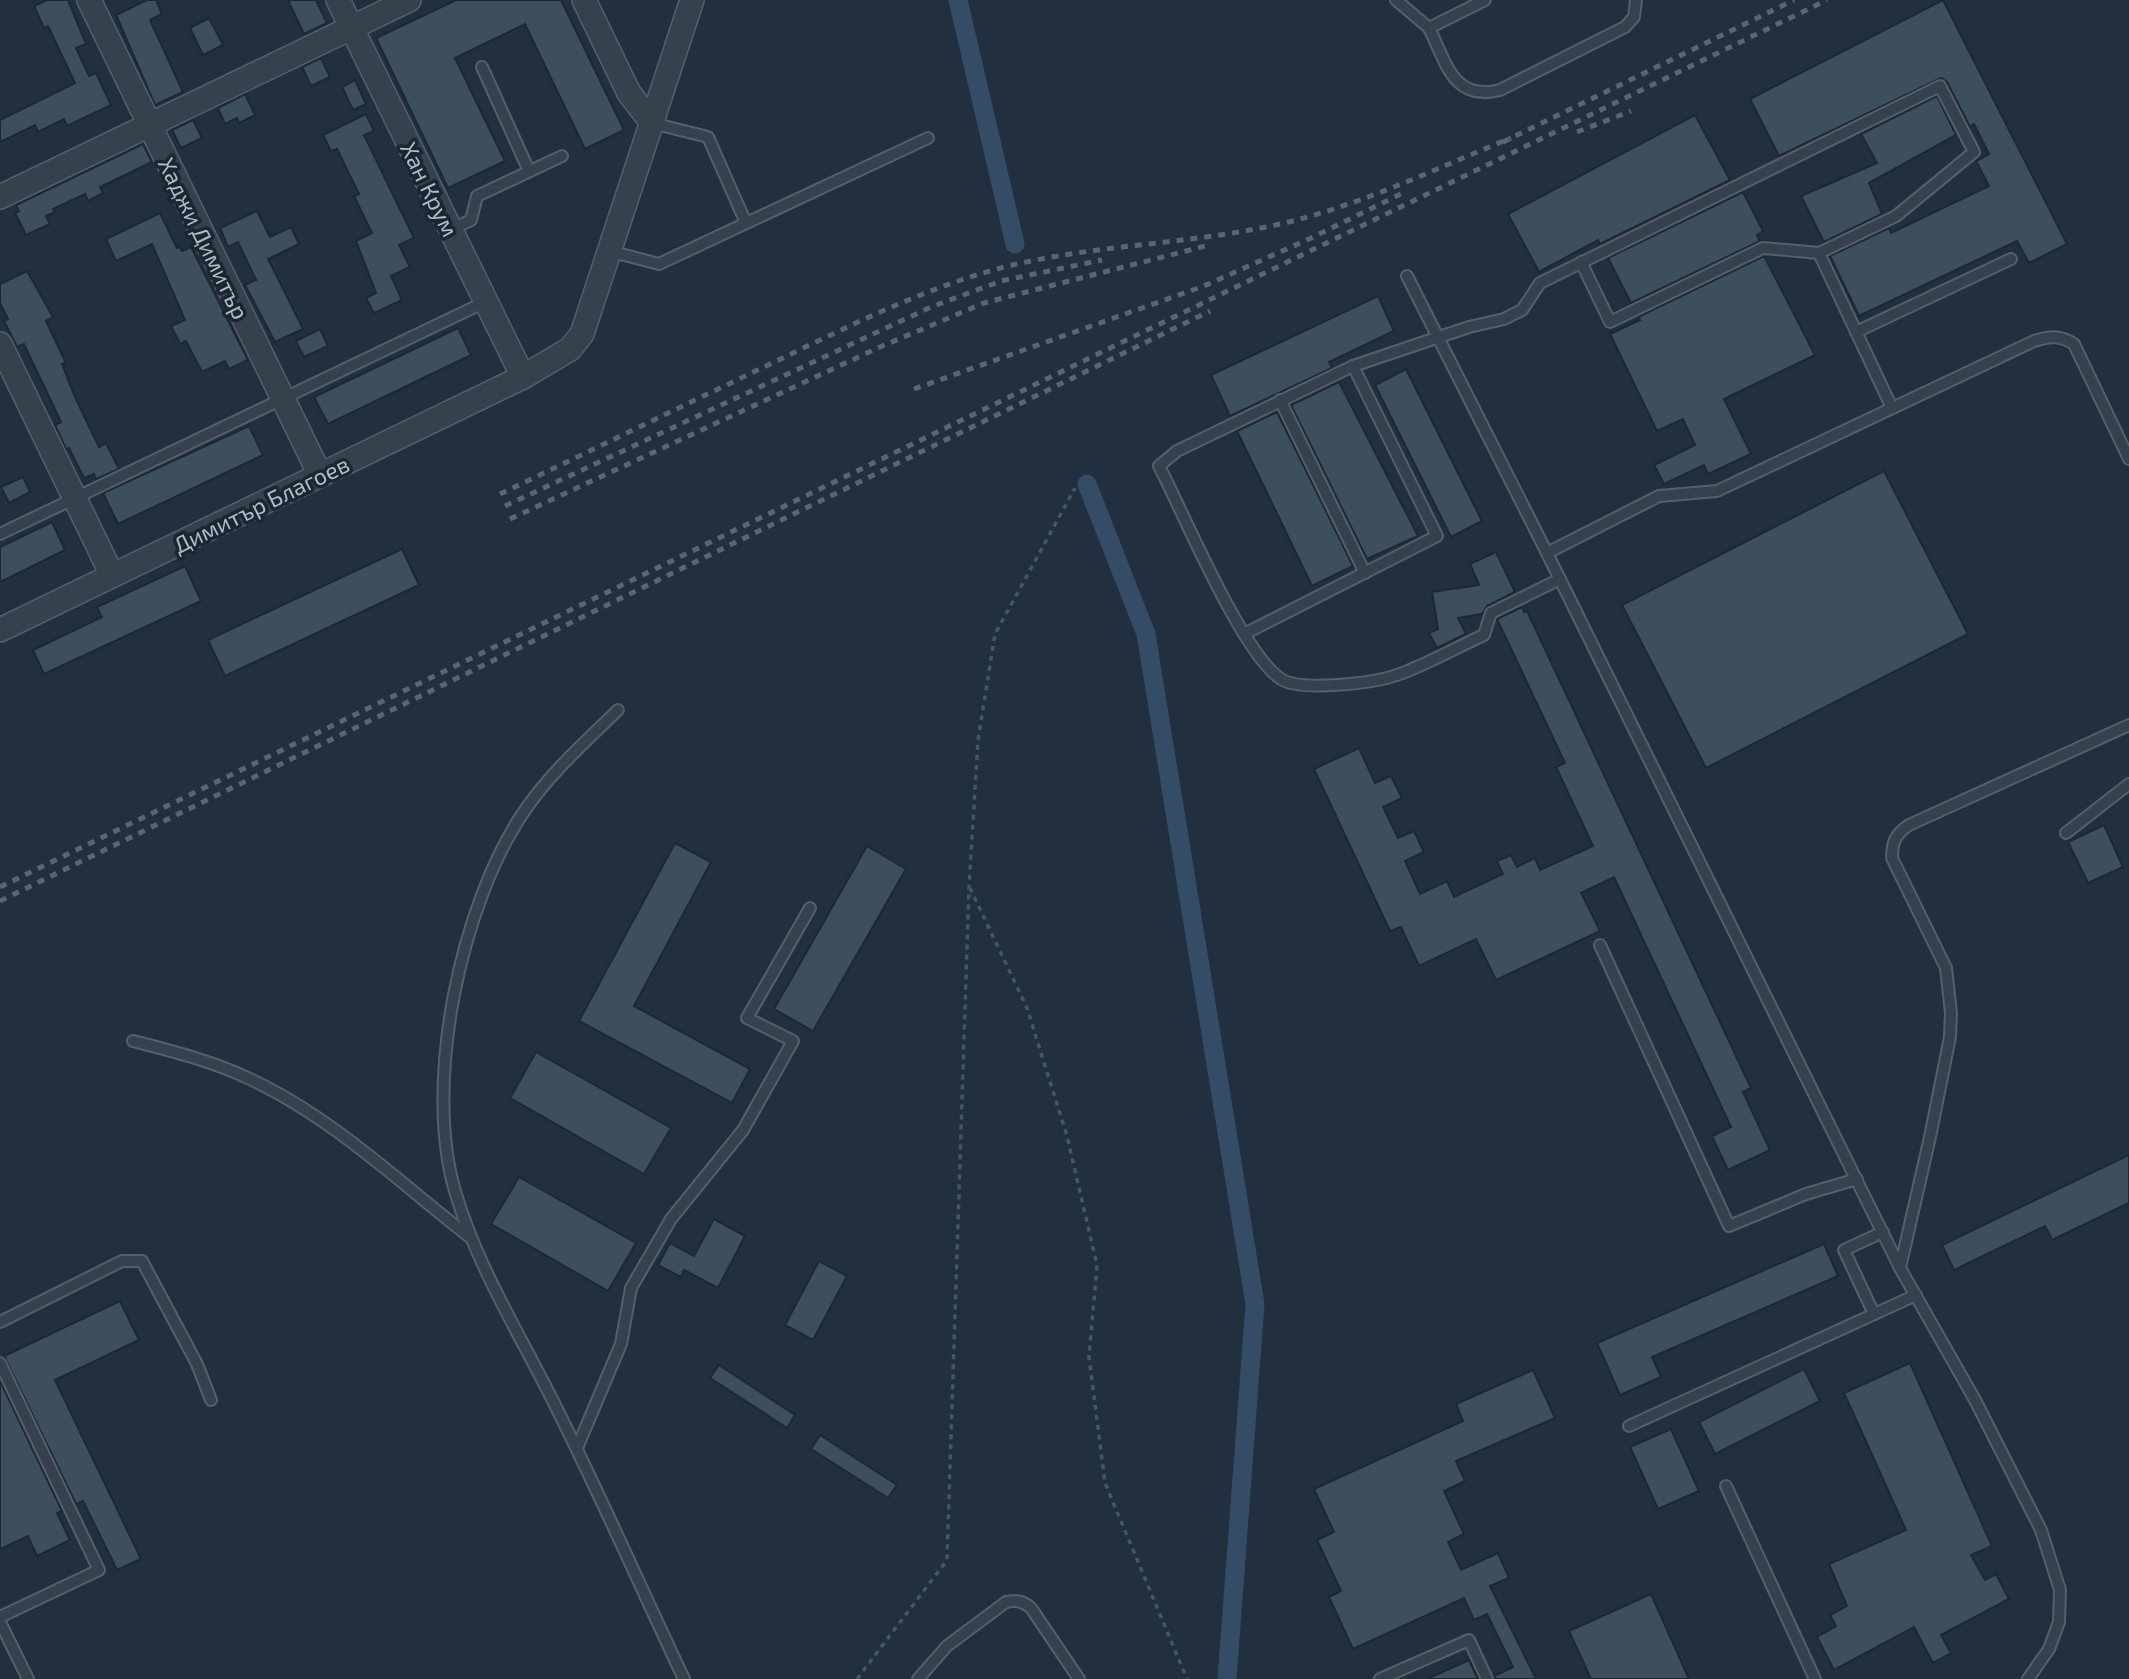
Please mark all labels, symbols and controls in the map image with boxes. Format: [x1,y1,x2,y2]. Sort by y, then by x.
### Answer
street label: Хан Крум [394,137,465,241]
street label: Хаджи Димитър [153,153,255,323]
street label: Димитър Благоев [168,449,354,559]

